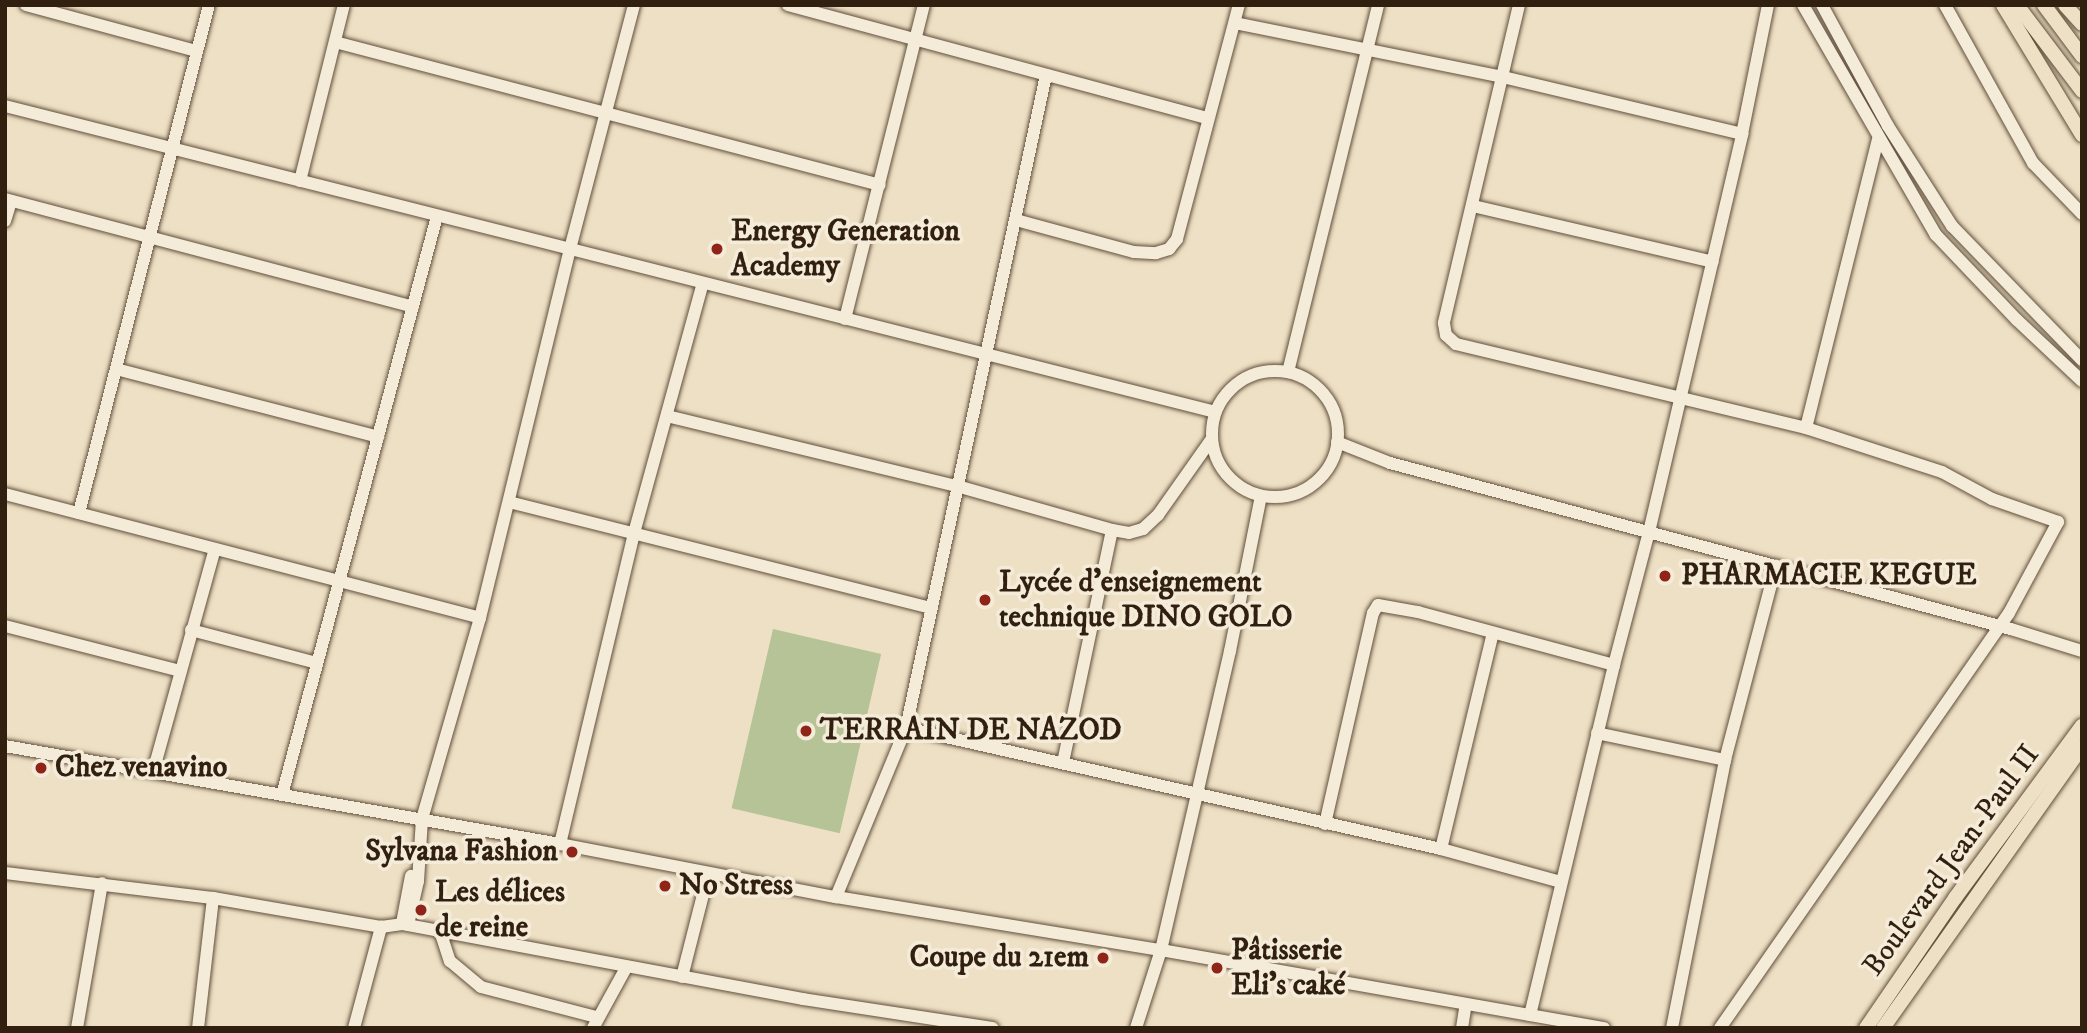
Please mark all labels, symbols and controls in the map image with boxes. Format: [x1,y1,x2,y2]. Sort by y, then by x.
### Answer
place label: Energy Generation Academy [731,214,960,284]
marker: Energy Generation Academy [709,241,725,257]
place label: PHARMACIE KEGUE [1681,558,1977,594]
place label: Lycée d'enseignement technique DINO GOLO [999,565,1292,636]
marker: PHARMACIE KEGUE [1655,566,1675,586]
marker: Lycée d'enseignement technique DINO GOLO [977,592,993,608]
place label: TERRAIN DE NAZOD [820,713,1122,749]
marker: TERRAIN DE NAZOD [798,723,814,739]
street label: Boulevard Jean-Paul II [1856,738,2048,984]
place label: Chez venavino [55,750,227,786]
marker: Chez venavino [33,760,49,776]
place label: Sylvana Fashion [365,834,558,870]
marker: Sylvana Fashion [564,844,580,860]
place label: No Stress [679,868,793,904]
place label: Les délices de reine [435,875,565,945]
marker: No Stress [657,878,673,894]
marker: Les délices de reine [413,902,429,918]
place label: Pâtisserie Eli's caké [1231,933,1345,1004]
place label: Coupe du 21em [909,940,1089,976]
marker: Coupe du 21em [1095,950,1111,966]
marker: Pâtisserie Eli's caké [1209,960,1225,976]

